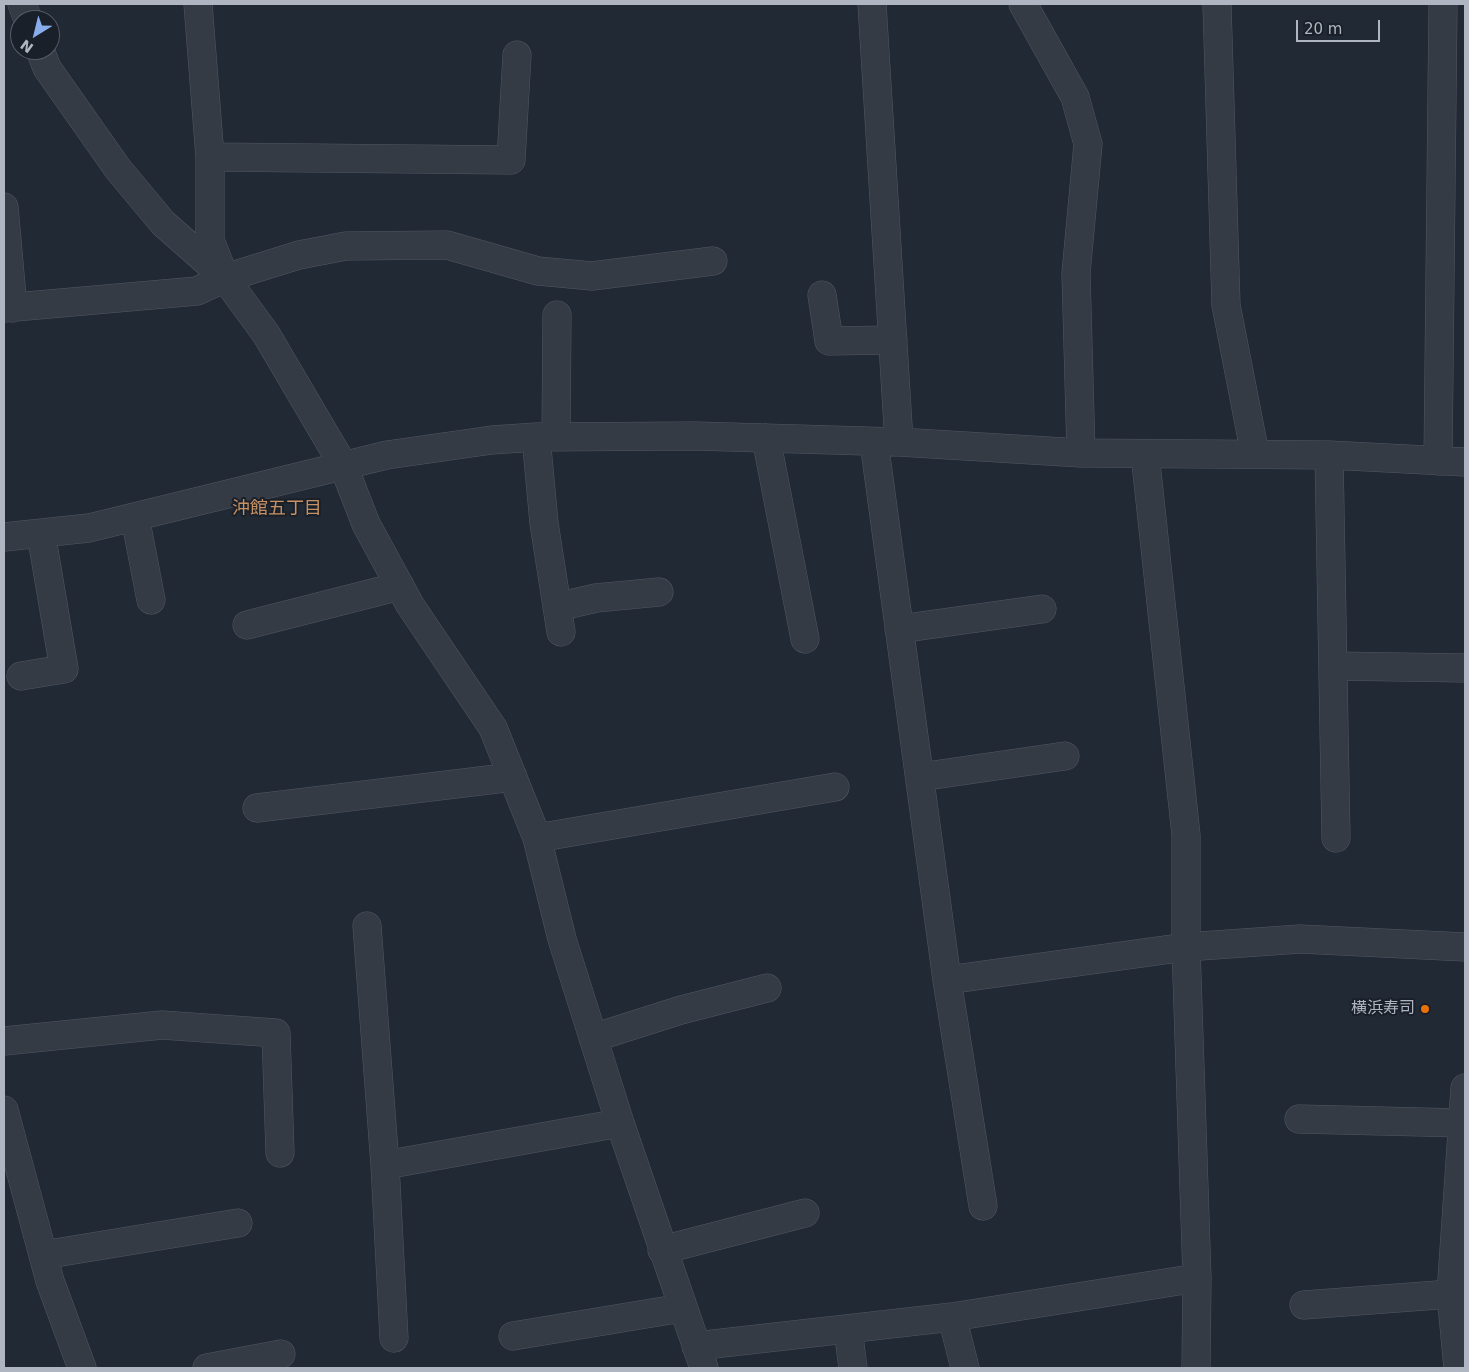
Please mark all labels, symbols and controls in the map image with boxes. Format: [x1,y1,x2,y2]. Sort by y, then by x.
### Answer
north arrow [10,10,60,60]
scale bar [1299,10,1383,42]
text: 20 m [1304,20,1342,38]
text: N [17,36,36,56]
district label: 沖館五丁目 [232,498,322,520]
place label: 横浜寿司 [1351,999,1415,1019]
marker: 横浜寿司 [1419,1003,1431,1015]

